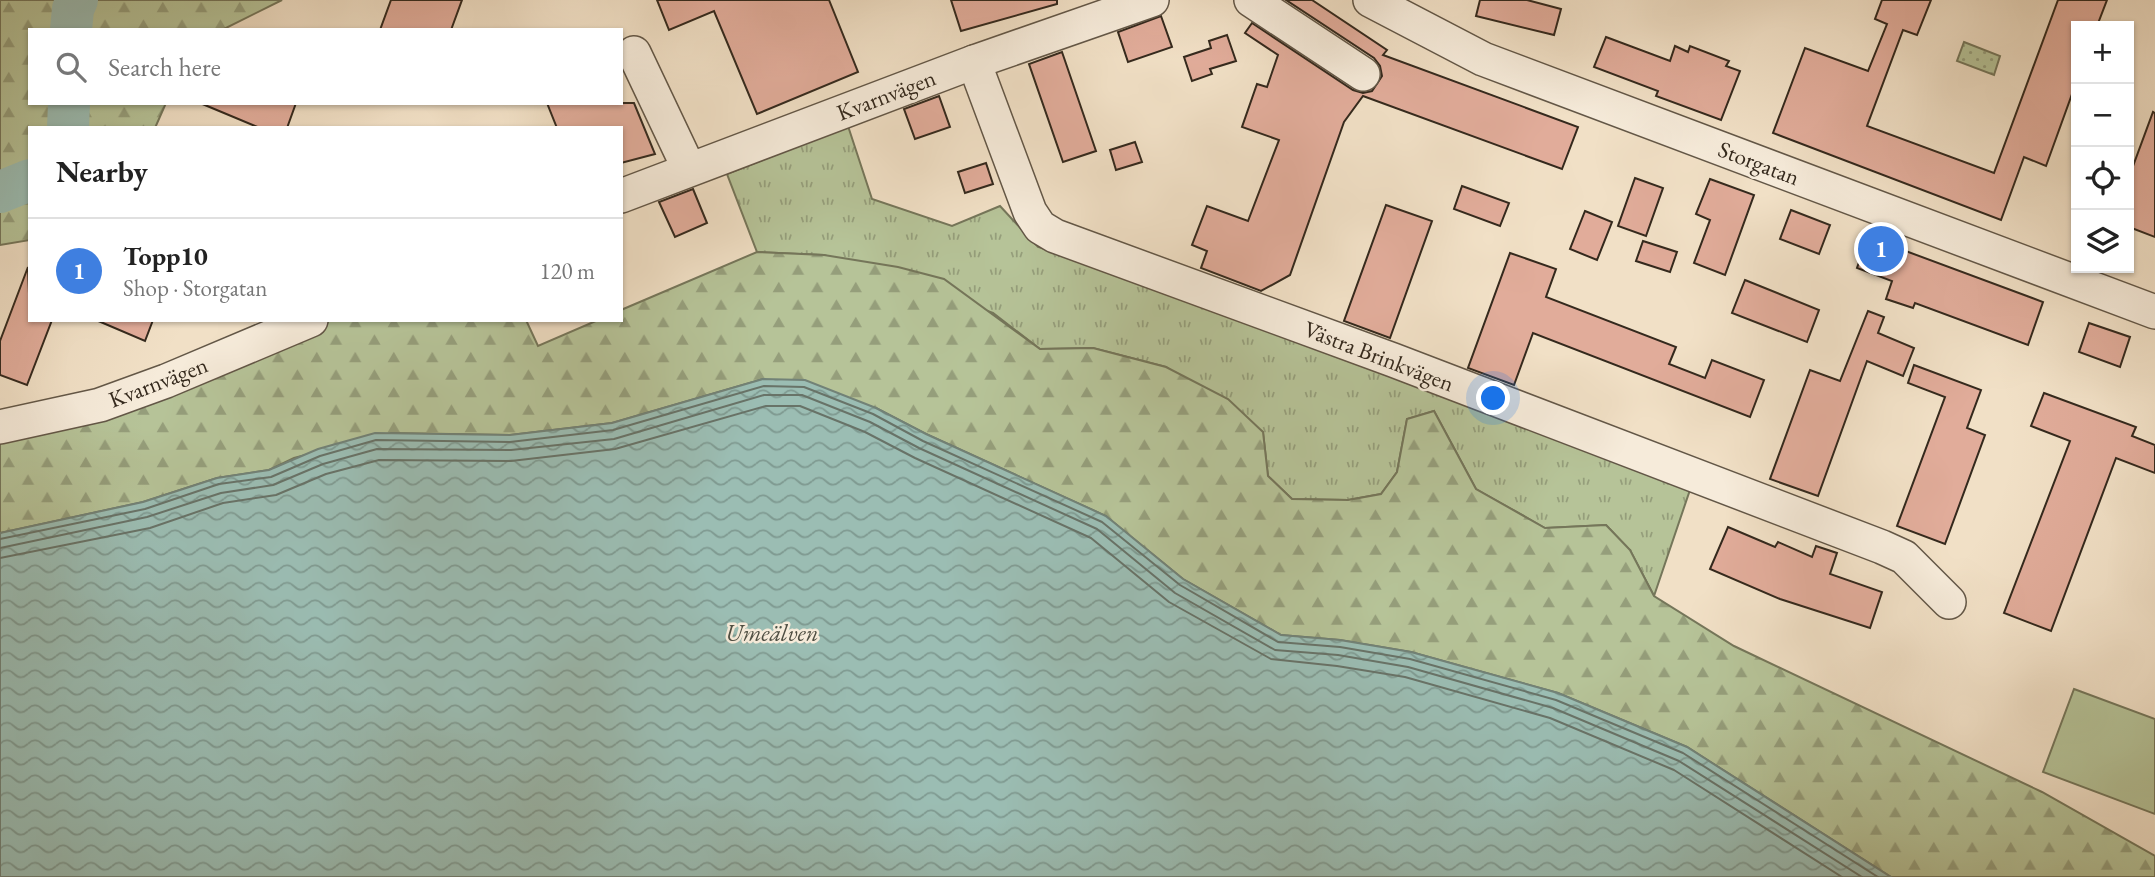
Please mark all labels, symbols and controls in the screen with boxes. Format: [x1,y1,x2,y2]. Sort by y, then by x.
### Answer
map controls [2071,21,2134,273]
button: + [2071,21,2134,84]
search box [28,28,623,105]
icon: search [52,48,90,86]
text: Search here [108,50,221,84]
street label: Kvarnvägen [832,62,940,128]
button: − [2071,84,2134,147]
street label: Storgatan [1714,134,1804,192]
button: locate [2071,147,2134,210]
text: Nearby [56,152,148,191]
button: layers [2071,210,2134,273]
pin: 1 [1858,223,1904,275]
text: Topp10 [123,239,208,273]
text: 1 [73,256,85,286]
text: 120 m [539,256,595,286]
text: Shop · Storgatan [123,273,267,303]
street label: Västra Brinkvägen [1300,314,1458,398]
street label: Kvarnvägen [104,349,212,415]
your location [1476,381,1510,415]
water label: Umeälven [726,617,818,648]

